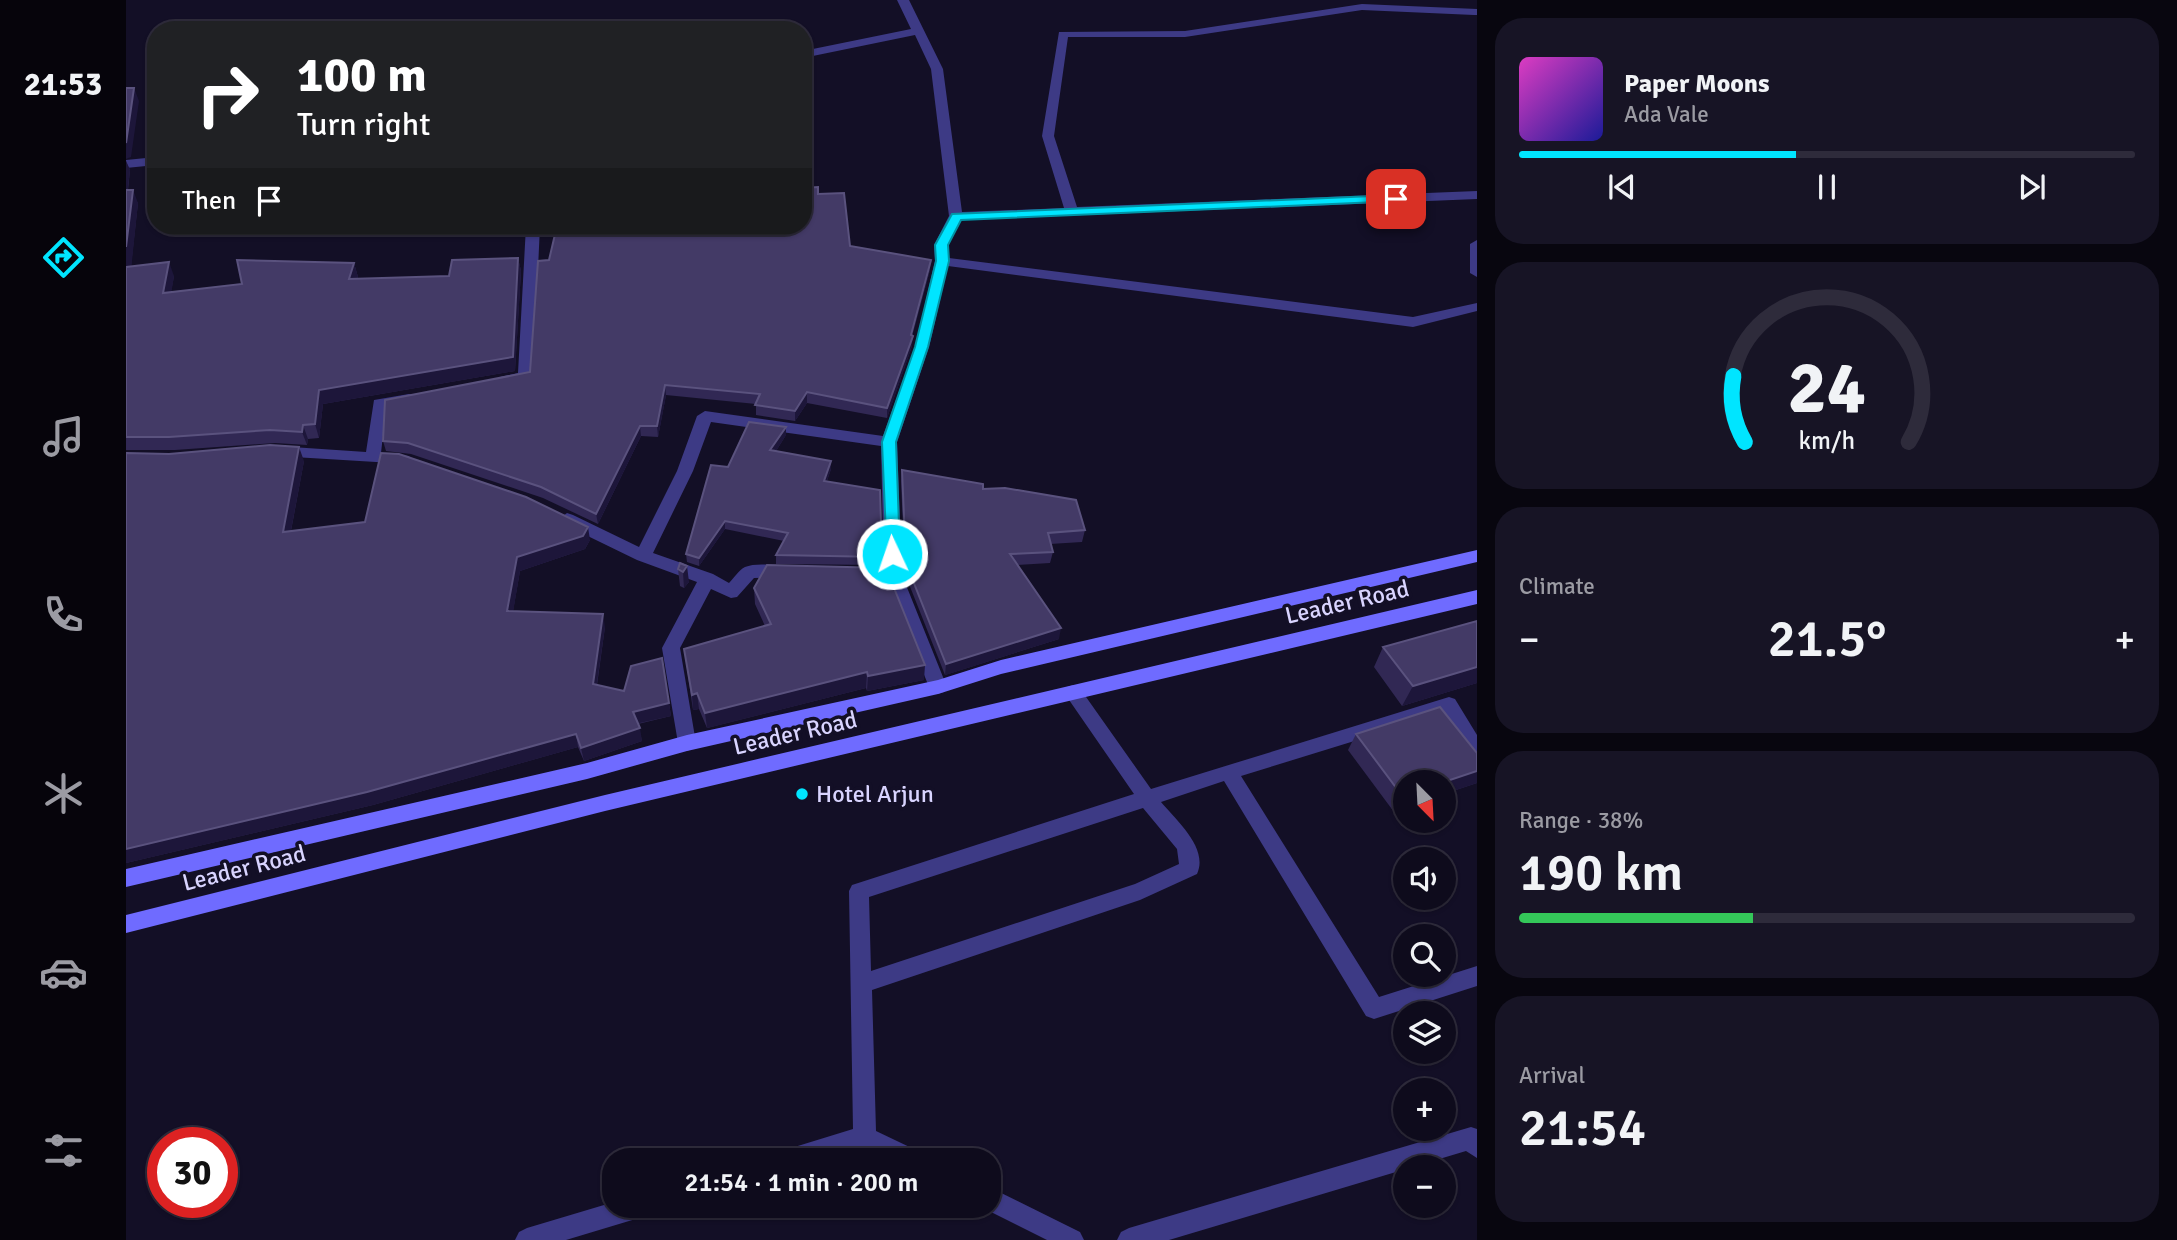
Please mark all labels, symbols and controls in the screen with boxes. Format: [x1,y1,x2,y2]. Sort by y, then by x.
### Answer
text: 100 m [297,45,427,105]
icon: right [182,49,273,140]
text: 21:53 [24,65,102,104]
text: Paper Moons [1624,68,1770,100]
text: Ada Vale [1624,100,1709,129]
text: Turn right [297,105,430,144]
icon: previous [1603,168,1641,206]
icon: pause [1808,168,1846,206]
icon: next [2013,168,2051,206]
pin [1366,169,1426,229]
icon: arrive [1377,180,1415,218]
icon: arrive [250,182,288,220]
text: Then [182,185,236,217]
icon: directions [39,233,88,282]
text: 24 [1788,344,1866,433]
icon: music [39,412,88,461]
text: km/h [1799,424,1855,455]
position arrow [855,517,929,591]
text: Climate [1519,572,1595,601]
street label: Leader Road [1282,573,1412,631]
icon: phone [39,590,88,639]
text: 21.5° [1768,607,1886,671]
text: − [1519,616,1540,663]
text: + [2114,616,2135,663]
street label: Leader Road [730,704,860,762]
icon: climate [39,769,88,818]
north arrow [1393,770,1456,833]
map controls [1393,770,1456,1218]
place label: Hotel Arjun [816,779,934,809]
marker: Hotel Arjun [794,786,810,802]
text: Range · 38% [1519,806,1643,835]
street label: Leader Road [179,838,309,898]
text: 190 km [1519,841,1683,905]
button: sound [1393,847,1456,910]
button: search [1393,924,1456,987]
icon: car [39,948,88,997]
button: layers [1393,1001,1456,1064]
text: Arrival [1519,1061,1585,1090]
button: + [1393,1078,1456,1141]
text: 21:54 [1519,1096,1646,1160]
icon: filters [39,1126,88,1175]
speed limit sign: 30 [147,1127,238,1218]
button: − [1393,1155,1456,1218]
text: 21:54 · 1 min · 200 m [685,1167,918,1199]

